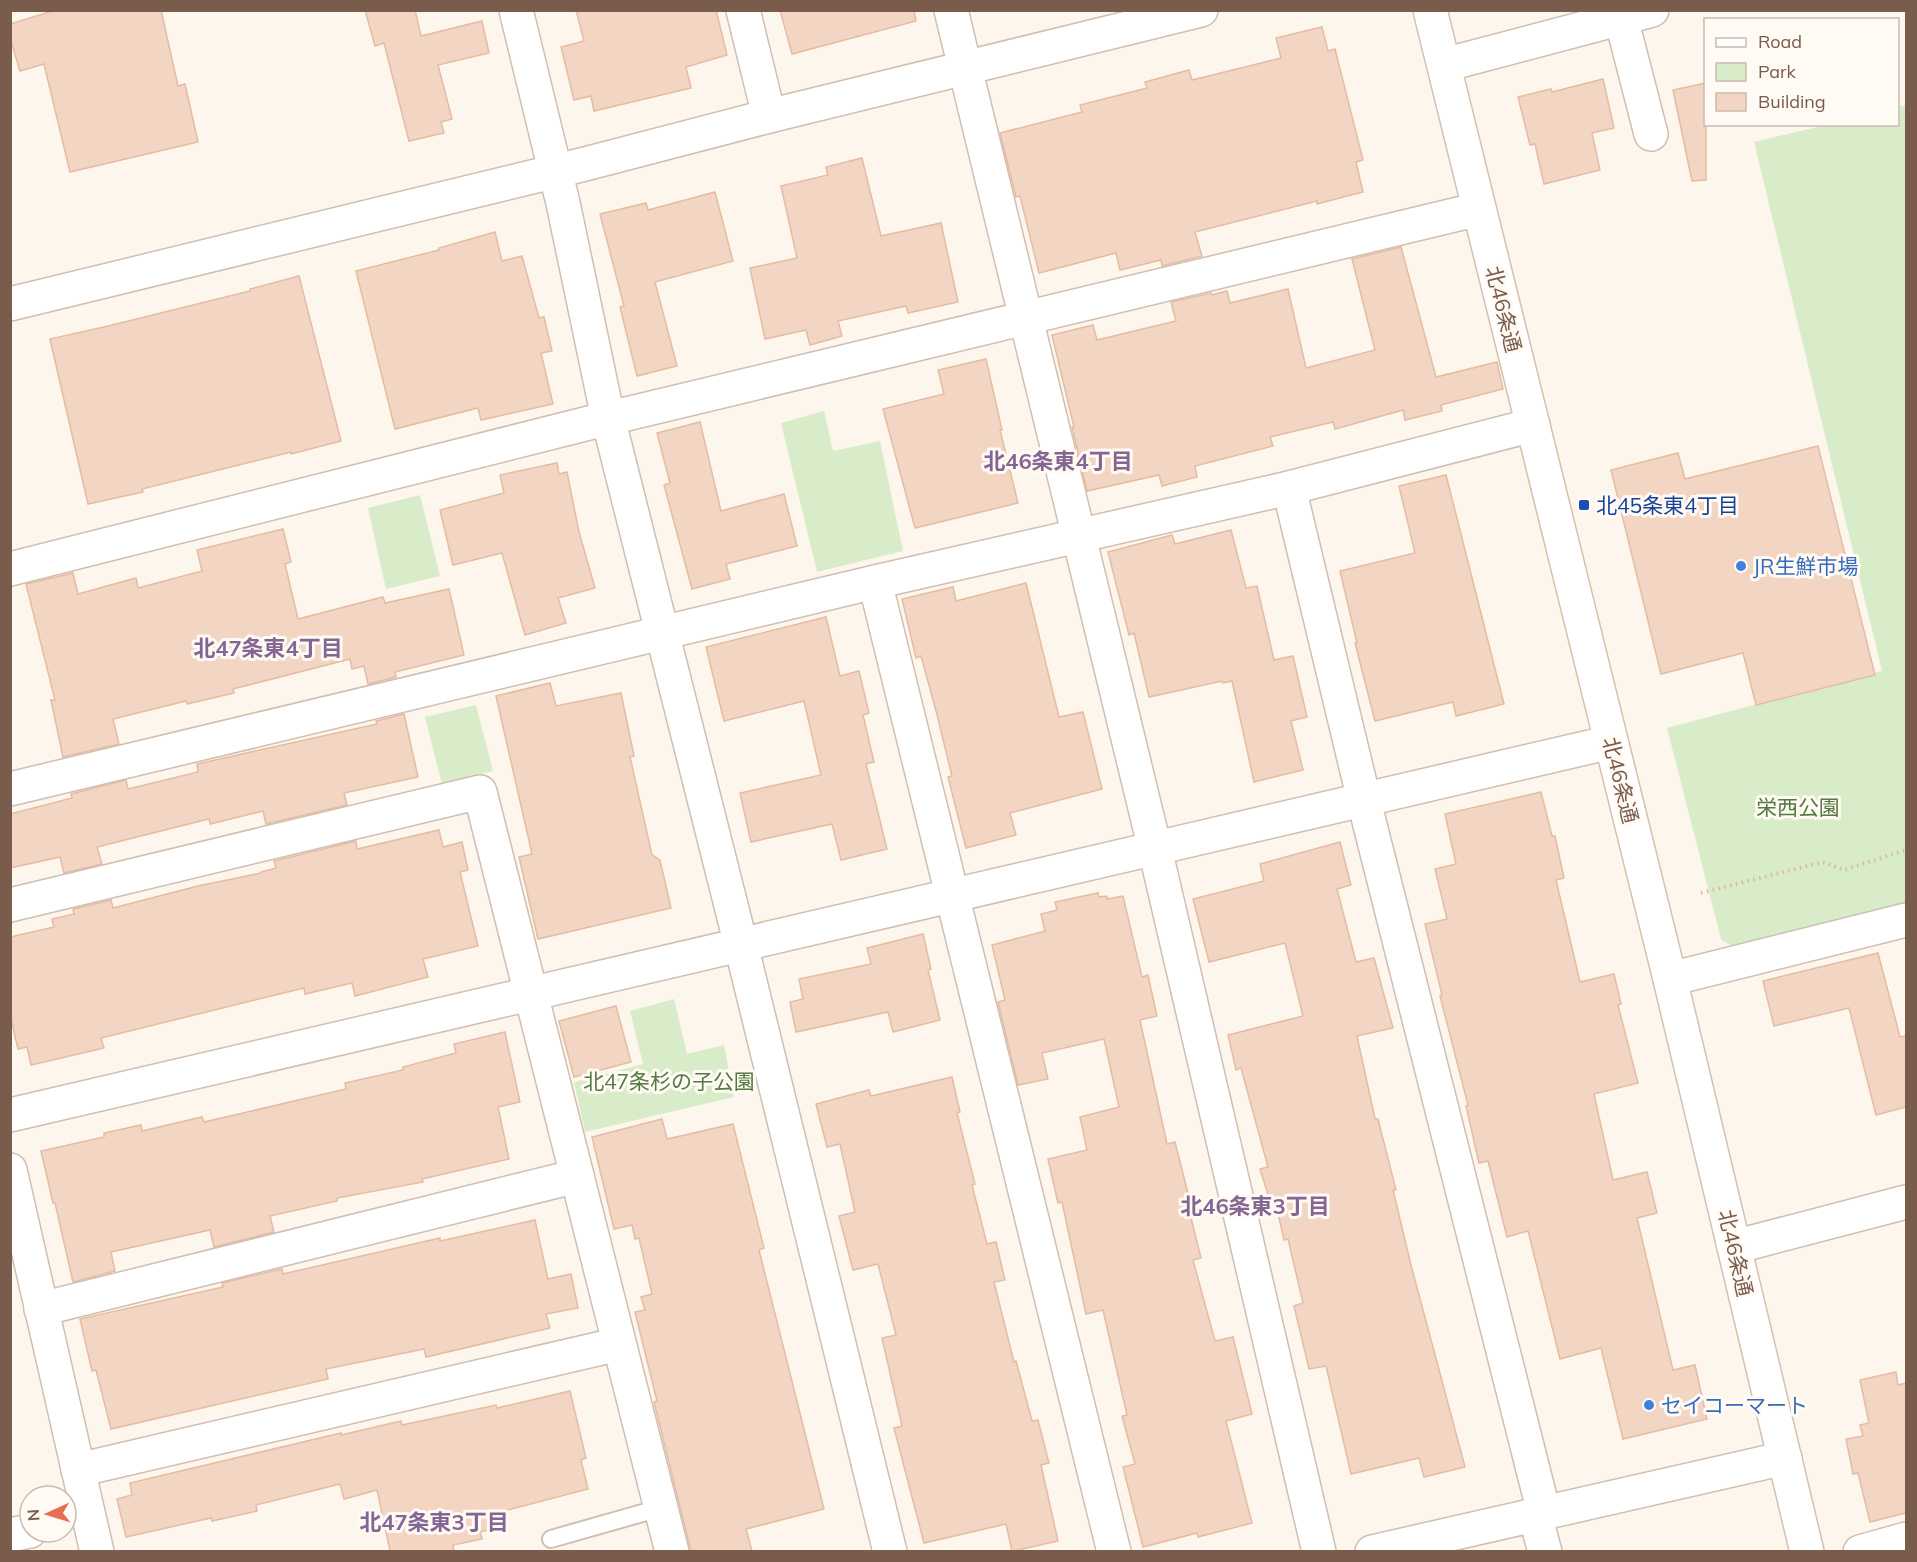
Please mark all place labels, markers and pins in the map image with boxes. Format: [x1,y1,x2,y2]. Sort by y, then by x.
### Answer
place label: 北45条東4丁目 [1596,492,1739,518]
marker: 北45条東4丁目 [1577,498,1591,512]
place label: JR生鮮市場 [1753,553,1858,579]
marker: JR生鮮市場 [1734,559,1748,573]
place label: セイコーマート [1661,1392,1808,1418]
marker: セイコーマート [1642,1398,1656,1412]

